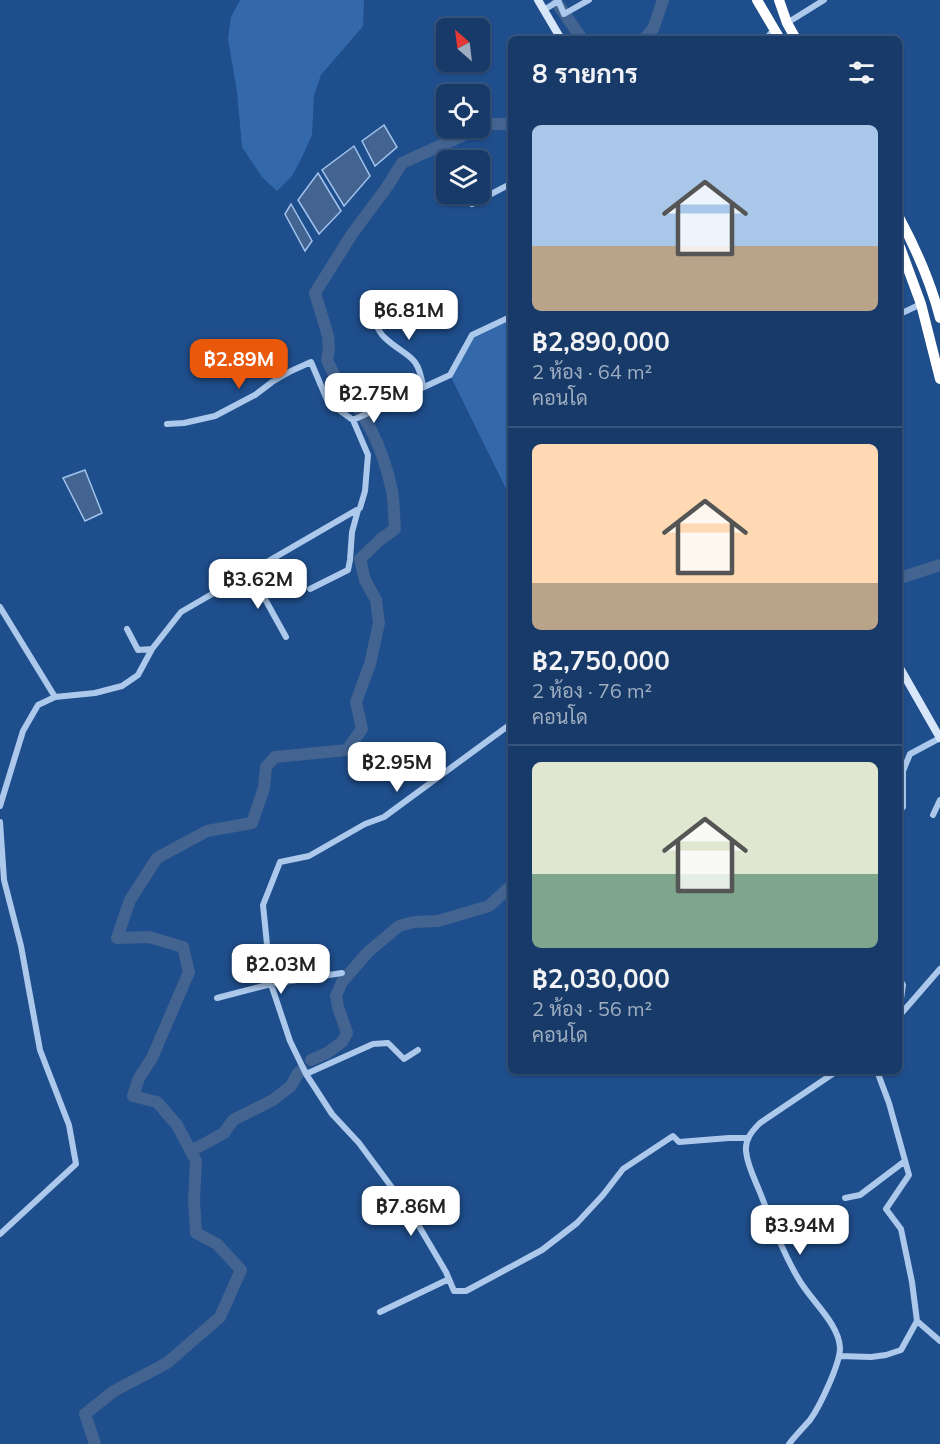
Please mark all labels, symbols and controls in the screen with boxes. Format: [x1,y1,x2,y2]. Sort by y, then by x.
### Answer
north arrow [436,18,490,72]
map controls [436,18,490,204]
icon: filters [845,56,878,89]
text: 8 รายการ [532,57,638,90]
button: locate [436,84,490,138]
button: layers [436,150,490,204]
icon: home [651,164,759,272]
pin: ฿6.81M [360,290,458,341]
text: ฿6.81M [374,297,444,322]
text: ฿2,890,000 [532,325,670,358]
pin: ฿2.89M [190,339,288,390]
text: ฿2.89M [204,346,274,371]
text: 2 ห้อง · 64 m² [532,359,652,384]
pin: ฿2.75M [325,373,423,424]
text: ฿2.75M [339,380,409,405]
text: คอนโด [532,385,588,410]
icon: home [651,483,759,591]
pin: ฿3.62M [209,559,307,610]
text: ฿3.62M [223,566,293,591]
text: ฿2,750,000 [532,644,670,677]
text: 2 ห้อง · 76 m² [532,678,652,703]
text: คอนโด [532,704,588,729]
pin: ฿2.95M [348,742,446,793]
text: ฿2.95M [362,749,432,774]
icon: home [651,801,759,909]
pin: ฿2.03M [232,944,330,995]
text: ฿2.03M [246,951,316,976]
text: ฿2,030,000 [532,962,670,995]
text: 2 ห้อง · 56 m² [532,996,652,1021]
text: คอนโด [532,1022,588,1047]
pin: ฿7.86M [362,1186,460,1237]
text: ฿7.86M [376,1193,446,1218]
pin: ฿3.94M [751,1205,849,1256]
text: ฿3.94M [765,1212,835,1237]

